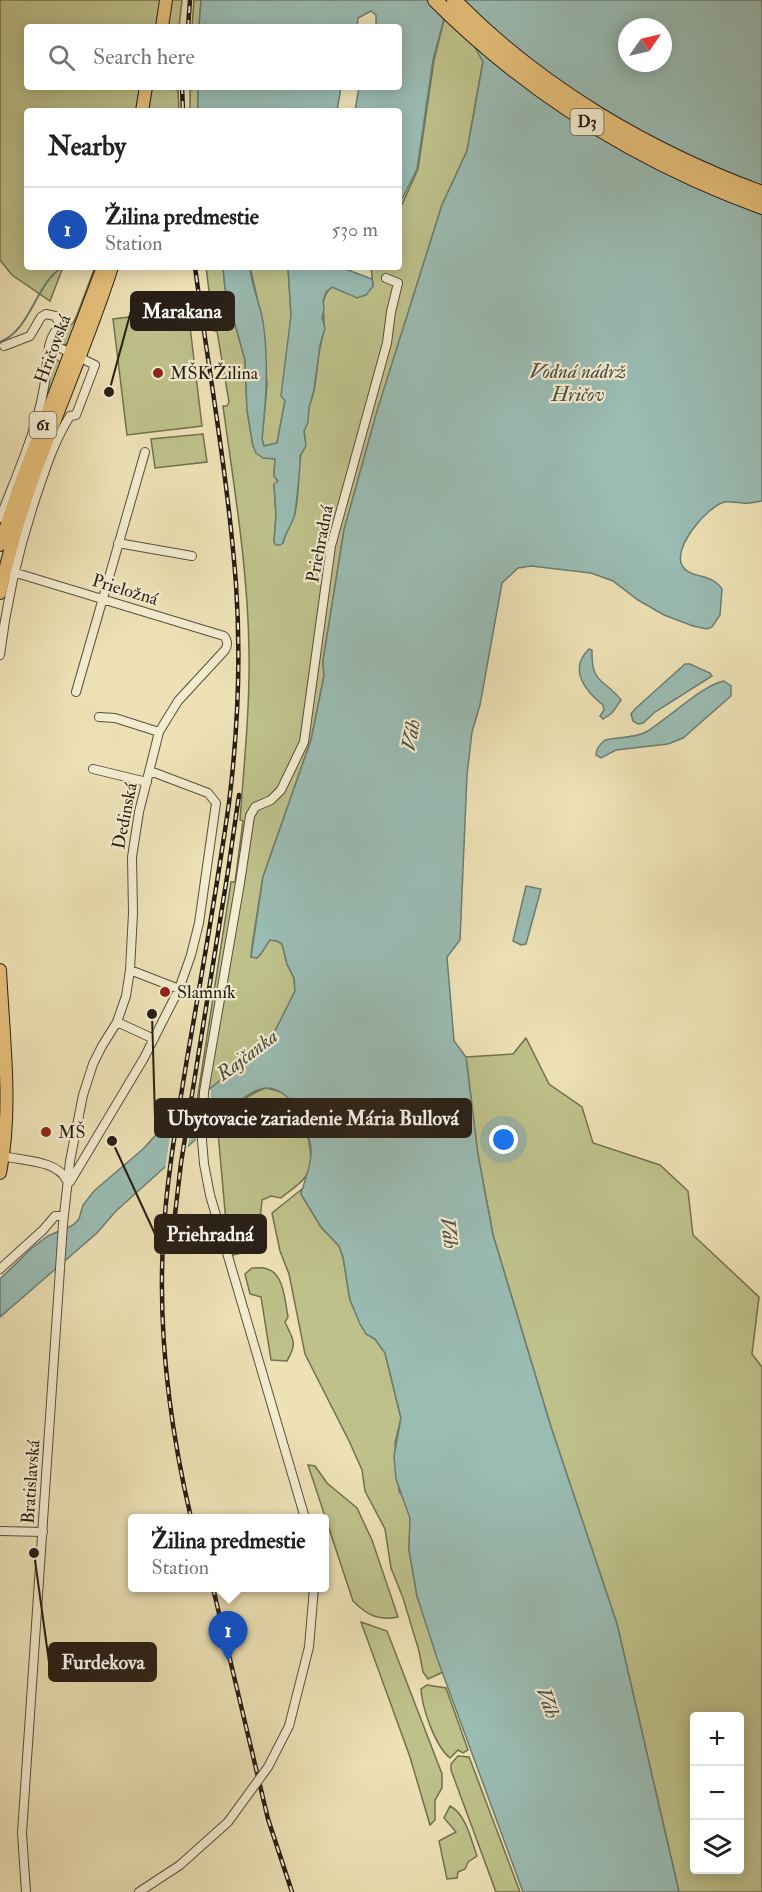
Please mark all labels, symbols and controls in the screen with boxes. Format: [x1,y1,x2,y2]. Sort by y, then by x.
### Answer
north arrow [618,18,672,72]
search box [24,24,402,90]
icon: search [45,41,78,74]
text: Search here [93,43,195,71]
road number: D3 [570,109,604,135]
text: Nearby [48,131,126,163]
text: Žilina predmestie [105,203,259,231]
text: 1 [64,217,71,242]
text: 530 m [332,217,378,242]
text: Station [105,231,162,256]
callout: Marakana [131,292,234,330]
text: Marakana [141,299,222,324]
street label: Hričovská [29,311,77,387]
water label: Vodná nádrž Hričov [530,359,626,407]
place label: MŠK Žilina [170,361,259,385]
marker: MŠK Žilina [151,366,165,380]
road number: 61 [30,412,57,438]
street label: Priehradná [301,503,339,585]
street label: Prieložná [89,569,161,611]
water label: Váh [396,717,426,753]
street label: Dedinská [107,780,143,851]
place label: Slamník [177,981,236,1004]
marker: Slamník [158,985,172,999]
water label: Rajčanka [210,1024,283,1087]
callout: Ubytovacie zariadenie Mária Bullová [155,1099,471,1137]
text: Ubytovacie zariadenie Mária Bullová [167,1106,460,1132]
place label: MŠ [58,1120,85,1144]
marker: MŠ [39,1125,53,1139]
your location [489,1125,518,1154]
callout: Priehradná [155,1215,266,1253]
water label: Váh [434,1216,464,1250]
text: Priehradná [166,1222,254,1247]
street label: Bratislavská [17,1439,45,1525]
popup [128,1514,329,1592]
text: Žilina predmestie [152,1527,305,1555]
text: Station [152,1555,209,1580]
pin: 1 [208,1612,248,1661]
callout: Furdekova [49,1643,156,1681]
text: Furdekova [61,1650,145,1675]
water label: Váh [531,1684,565,1722]
map controls [690,1712,744,1874]
button: + [690,1712,744,1766]
button: − [690,1766,744,1820]
button: layers [690,1820,744,1874]

